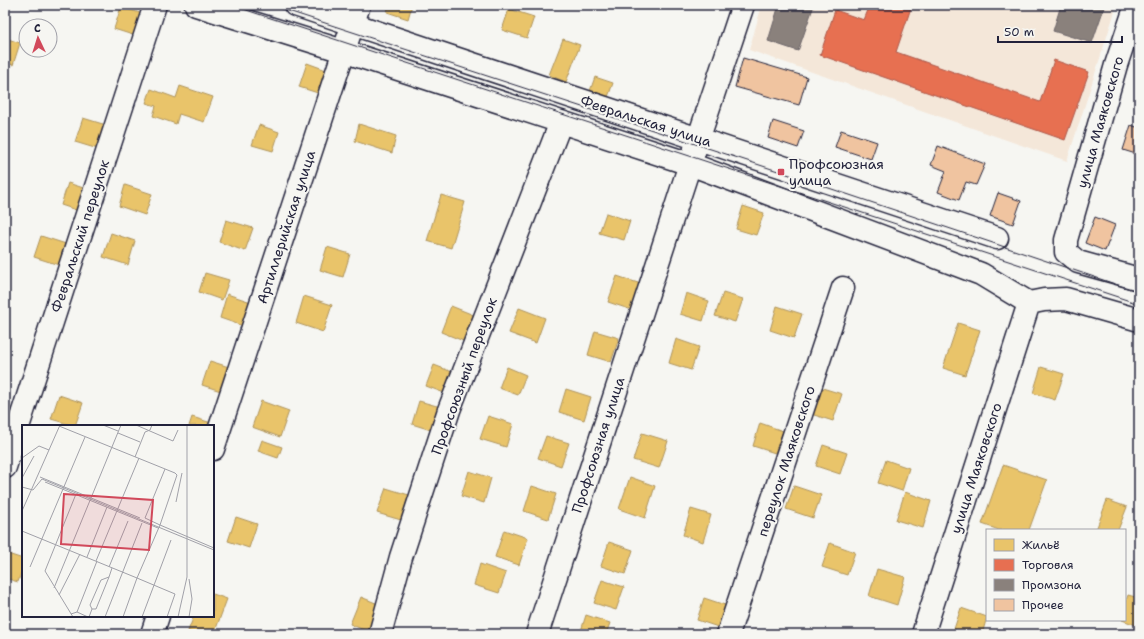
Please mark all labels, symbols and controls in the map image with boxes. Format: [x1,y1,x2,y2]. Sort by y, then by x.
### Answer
north arrow [18,18,58,58]
scale bar [998,18,1122,44]
text: С [33,21,41,36]
text: 50 m [1004,24,1034,40]
street label: улица Маяковского [1073,54,1127,190]
street label: Февральская улица [578,91,714,151]
street label: Артиллерийская улица [253,148,319,306]
place label: Профсоюзная улица [789,155,884,189]
street label: Февральский переулок [47,157,113,315]
marker: Профсоюзная улица [776,167,786,177]
street label: Профсоюзный переулок [427,294,501,457]
street label: Профсоюзная улица [567,374,629,515]
street label: переулок Маяковского [753,383,819,539]
street label: улица Маяковского [946,400,1006,536]
inset map [22,425,214,617]
legend [986,529,1126,621]
text: Жильё [1022,537,1060,553]
text: Торговля [1022,557,1074,573]
text: Промзона [1022,577,1082,593]
text: Прочее [1022,597,1064,613]

